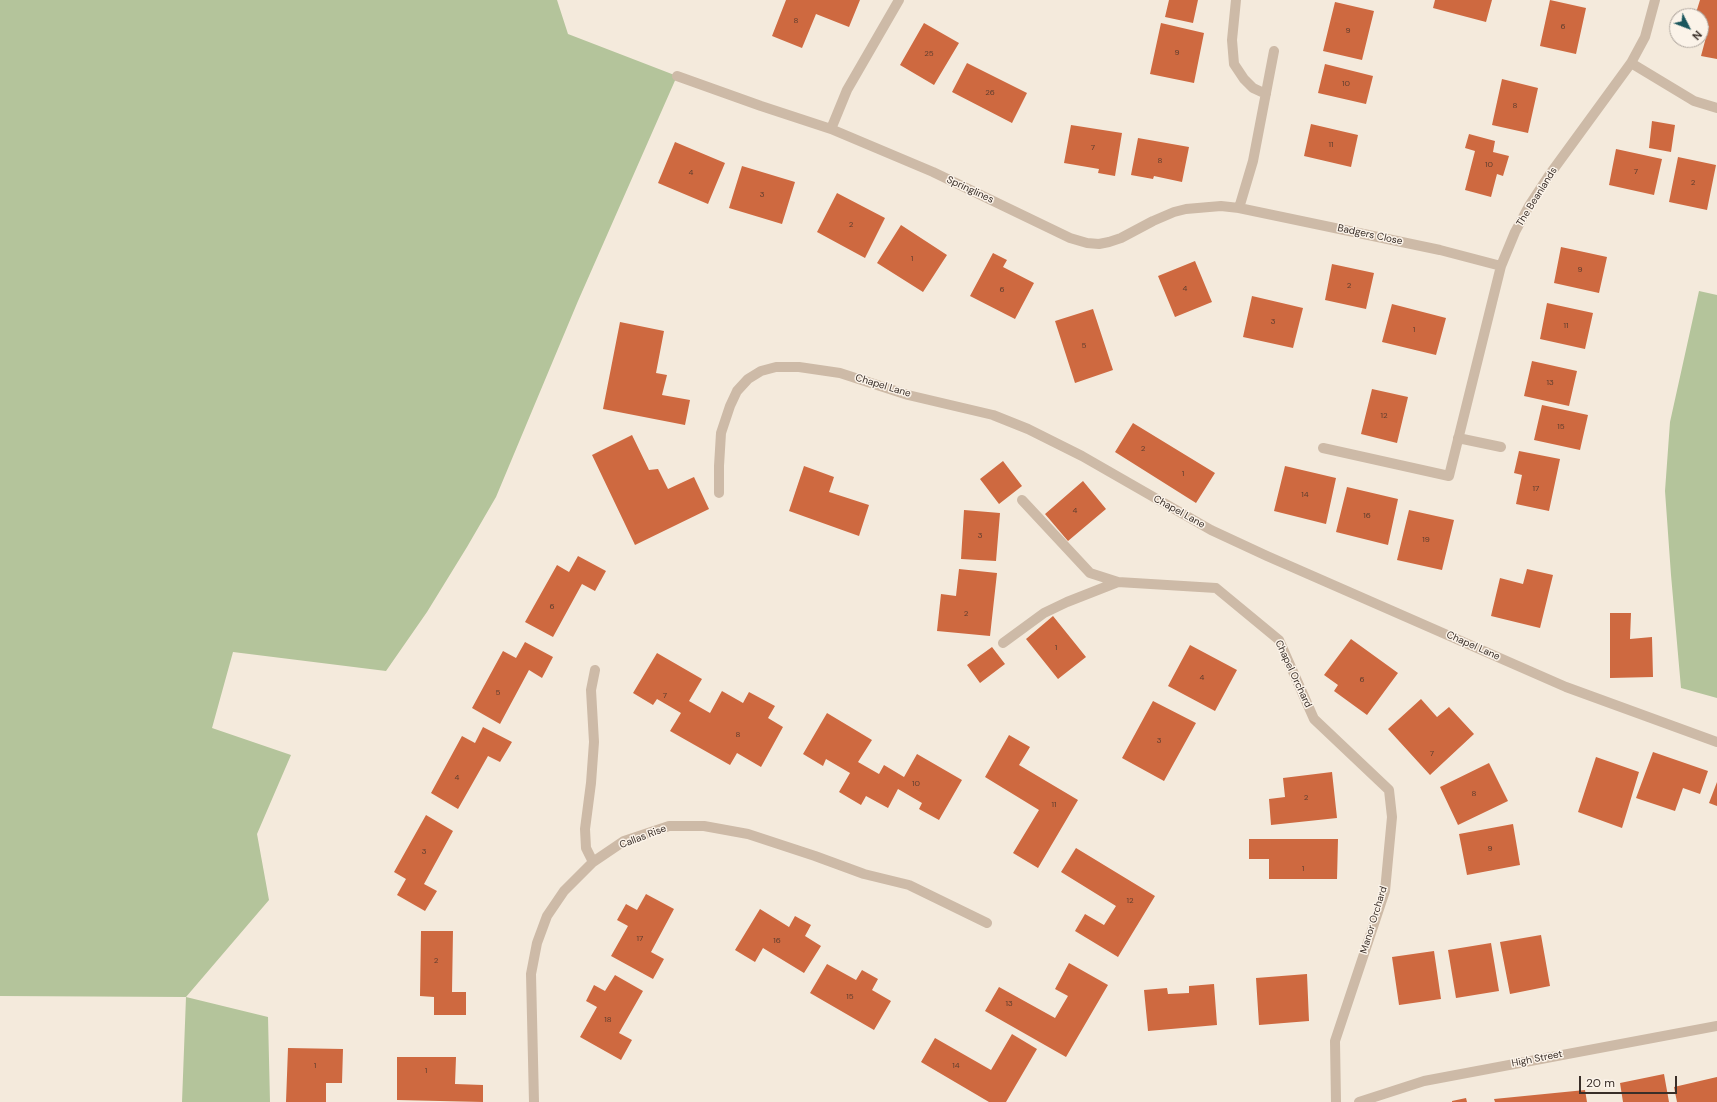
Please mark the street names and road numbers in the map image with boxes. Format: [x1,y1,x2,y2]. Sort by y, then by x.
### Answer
street label: The Beanlands [1514,165,1560,229]
street label: Springlines [945,174,995,206]
street label: Badgers Close [1336,222,1404,248]
street label: Chapel Lane [854,372,912,400]
street label: Chapel Lane [1151,493,1207,531]
street label: Chapel Lane [1444,629,1502,663]
street label: Chapel Orchard [1272,638,1314,710]
street label: Callas Rise [618,823,668,851]
street label: Manor Orchard [1358,885,1390,955]
street label: High Street [1511,1048,1563,1070]

